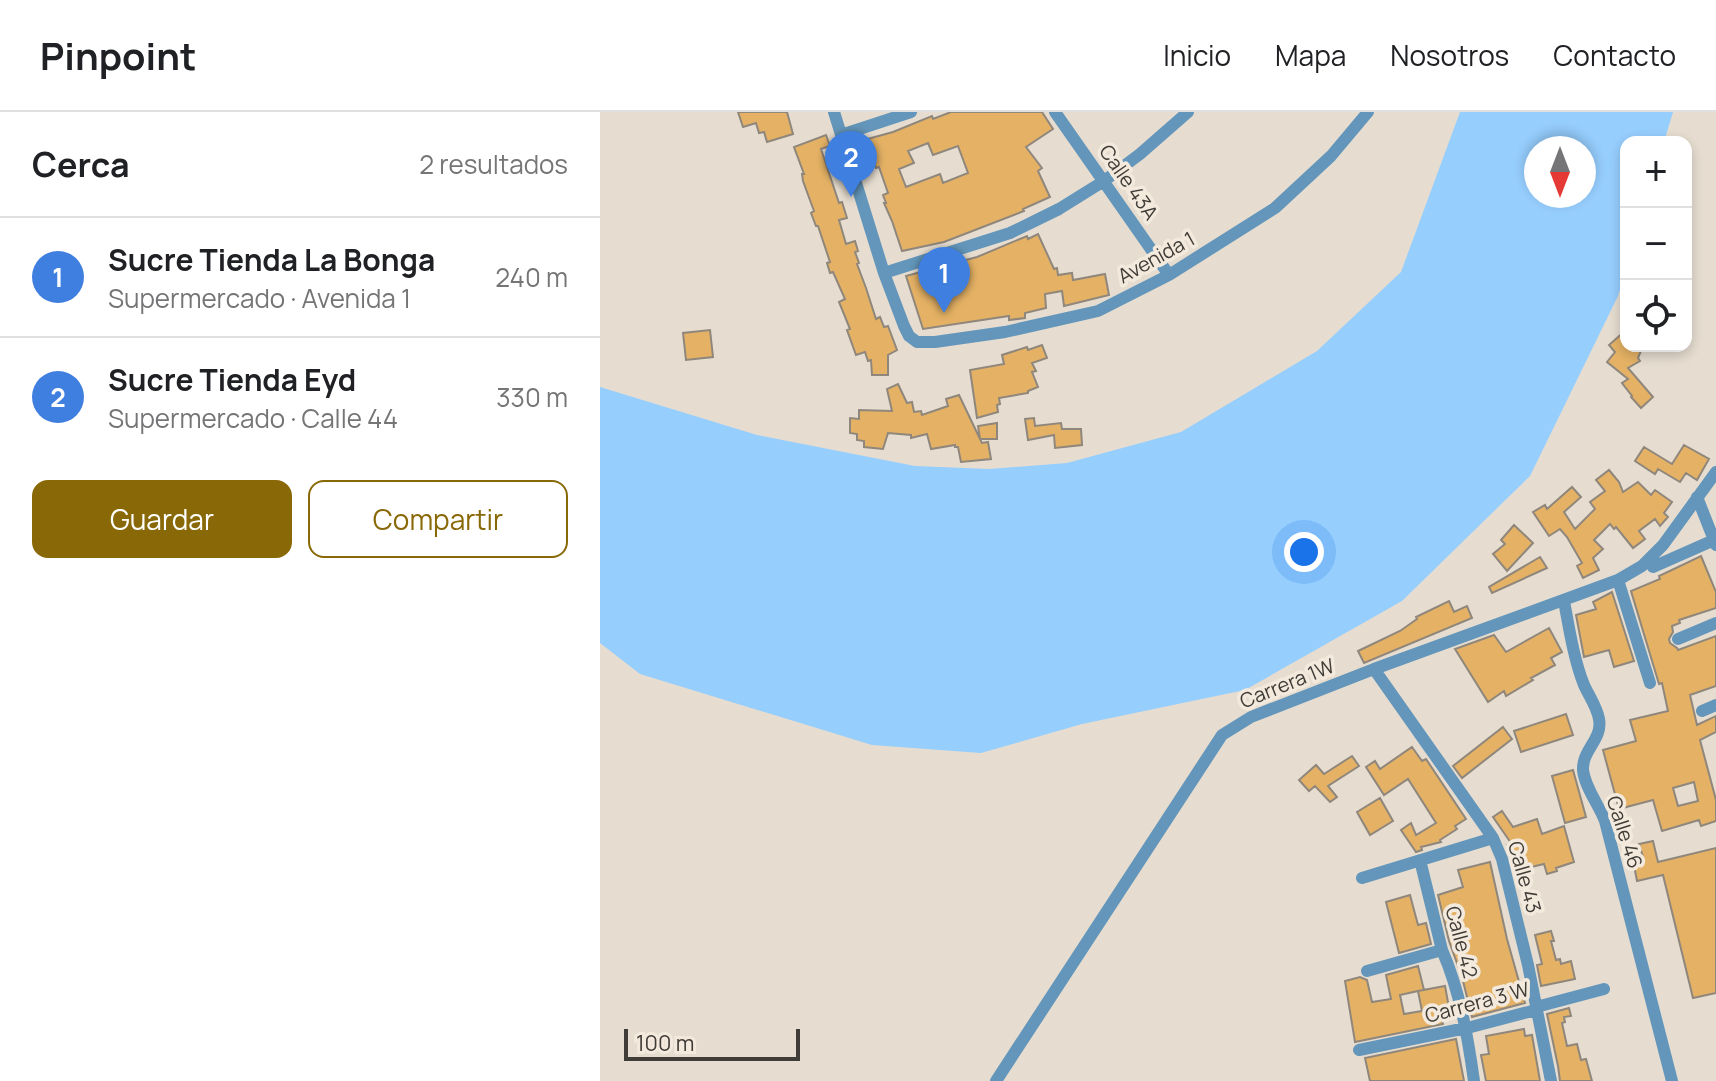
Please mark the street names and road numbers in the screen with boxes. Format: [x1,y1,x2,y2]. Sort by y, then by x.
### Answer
street label: Calle 43A [1093,139,1165,225]
street label: Avenida 1 [1113,225,1199,289]
street label: Carrera 1W [1236,652,1339,714]
street label: Calle 46 [1601,792,1649,872]
street label: Calle 43 [1502,838,1548,916]
street label: Calle 42 [1439,903,1485,981]
street label: Carrera 3 W [1422,975,1532,1029]

